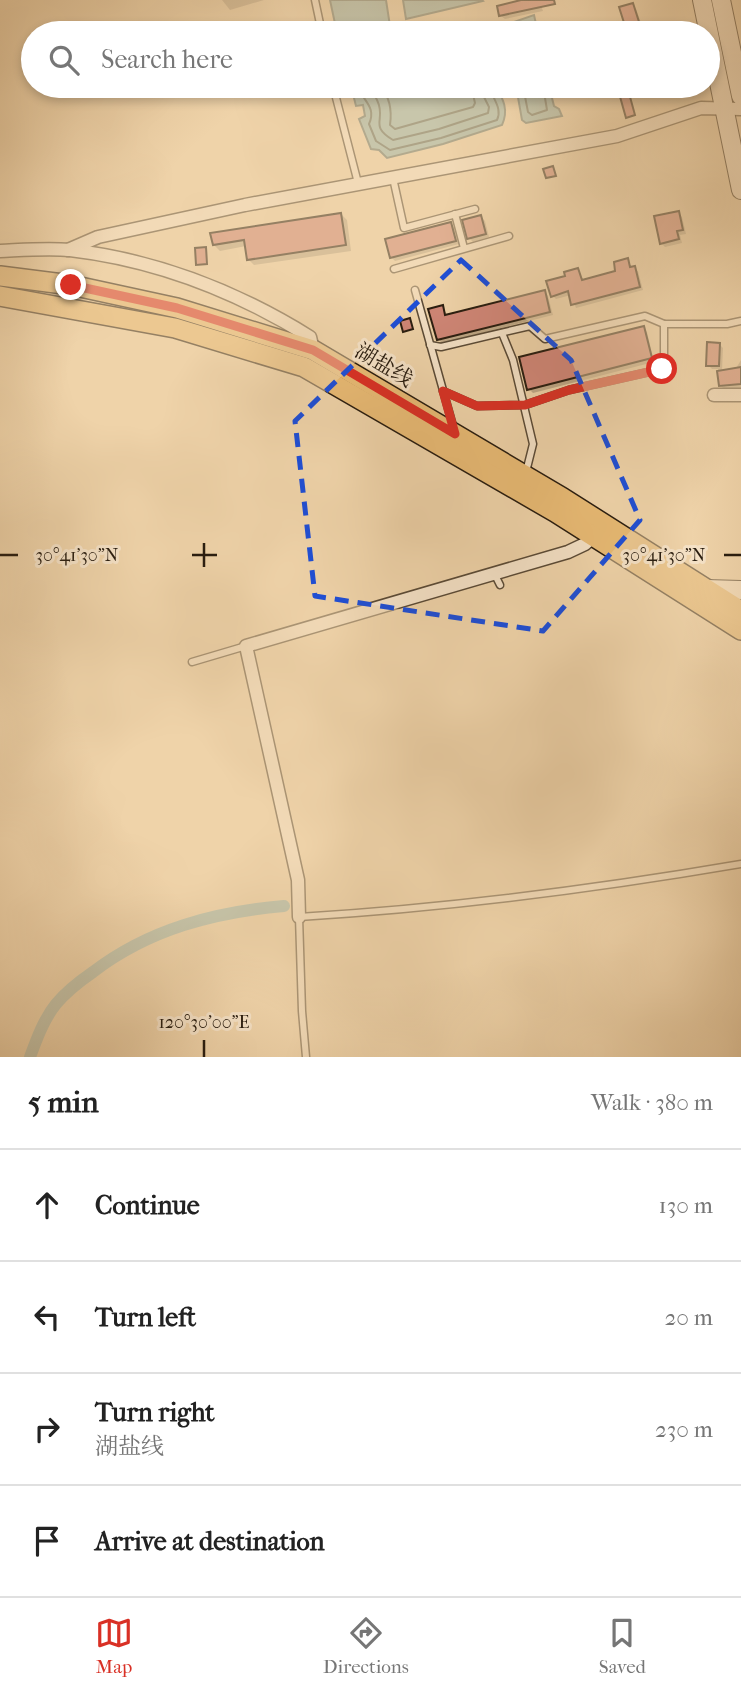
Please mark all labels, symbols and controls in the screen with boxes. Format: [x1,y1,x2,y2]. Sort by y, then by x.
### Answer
search box [21,21,720,98]
icon: search [45,41,83,79]
text: Search here [101,44,233,75]
route end [55,269,86,300]
street label: 湖盐线 [351,338,417,392]
route start [646,353,677,384]
text: 30°41'30"N [36,545,119,566]
text: 30°41'30"N [623,545,706,566]
text: 120°30'00"E [158,1012,250,1033]
text: 5 min [28,1085,99,1120]
text: Walk · 380 m [591,1089,713,1116]
icon: ahead [28,1186,66,1224]
text: Continue [95,1190,200,1221]
text: 130 m [659,1192,713,1219]
icon: left [28,1298,66,1336]
text: Turn left [95,1302,196,1333]
text: 20 m [664,1304,713,1331]
text: Turn right [95,1397,215,1428]
icon: right [28,1410,66,1448]
text: 230 m [655,1416,713,1443]
text: 湖盐线 [95,1433,164,1460]
icon: arrive [28,1522,66,1560]
text: Arrive at destination [95,1526,325,1557]
tab: Map [95,1614,133,1678]
tab: Directions [323,1614,409,1678]
tab: Saved [599,1614,646,1678]

